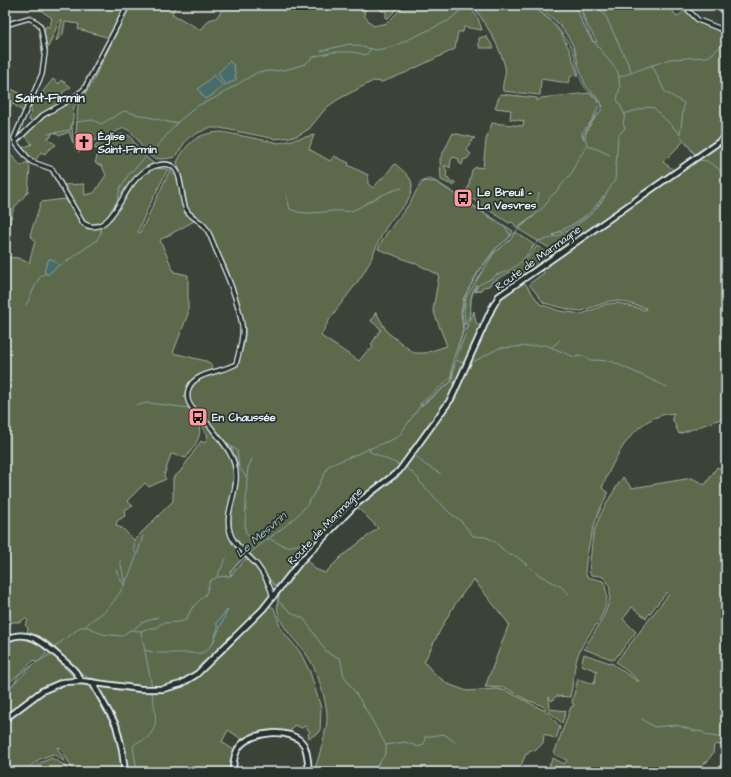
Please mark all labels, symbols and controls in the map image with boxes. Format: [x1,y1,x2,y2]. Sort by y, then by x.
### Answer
district label: Saint-Firmin [14,89,85,107]
place label: Église Saint-Firmin [97,129,157,157]
church icon: Église Saint-Firmin [73,131,95,153]
place label: Le Breuil - La Vesvres [477,185,537,213]
bus stop icon: Le Breuil - La Vesvres [452,187,474,209]
street label: Route de Marmagne [492,222,584,295]
bus stop icon: En Chaussée [187,406,209,428]
place label: En Chaussée [212,410,276,425]
street label: Route de Marmagne [284,484,367,569]
water label: Le Mesvrin [232,507,291,562]

